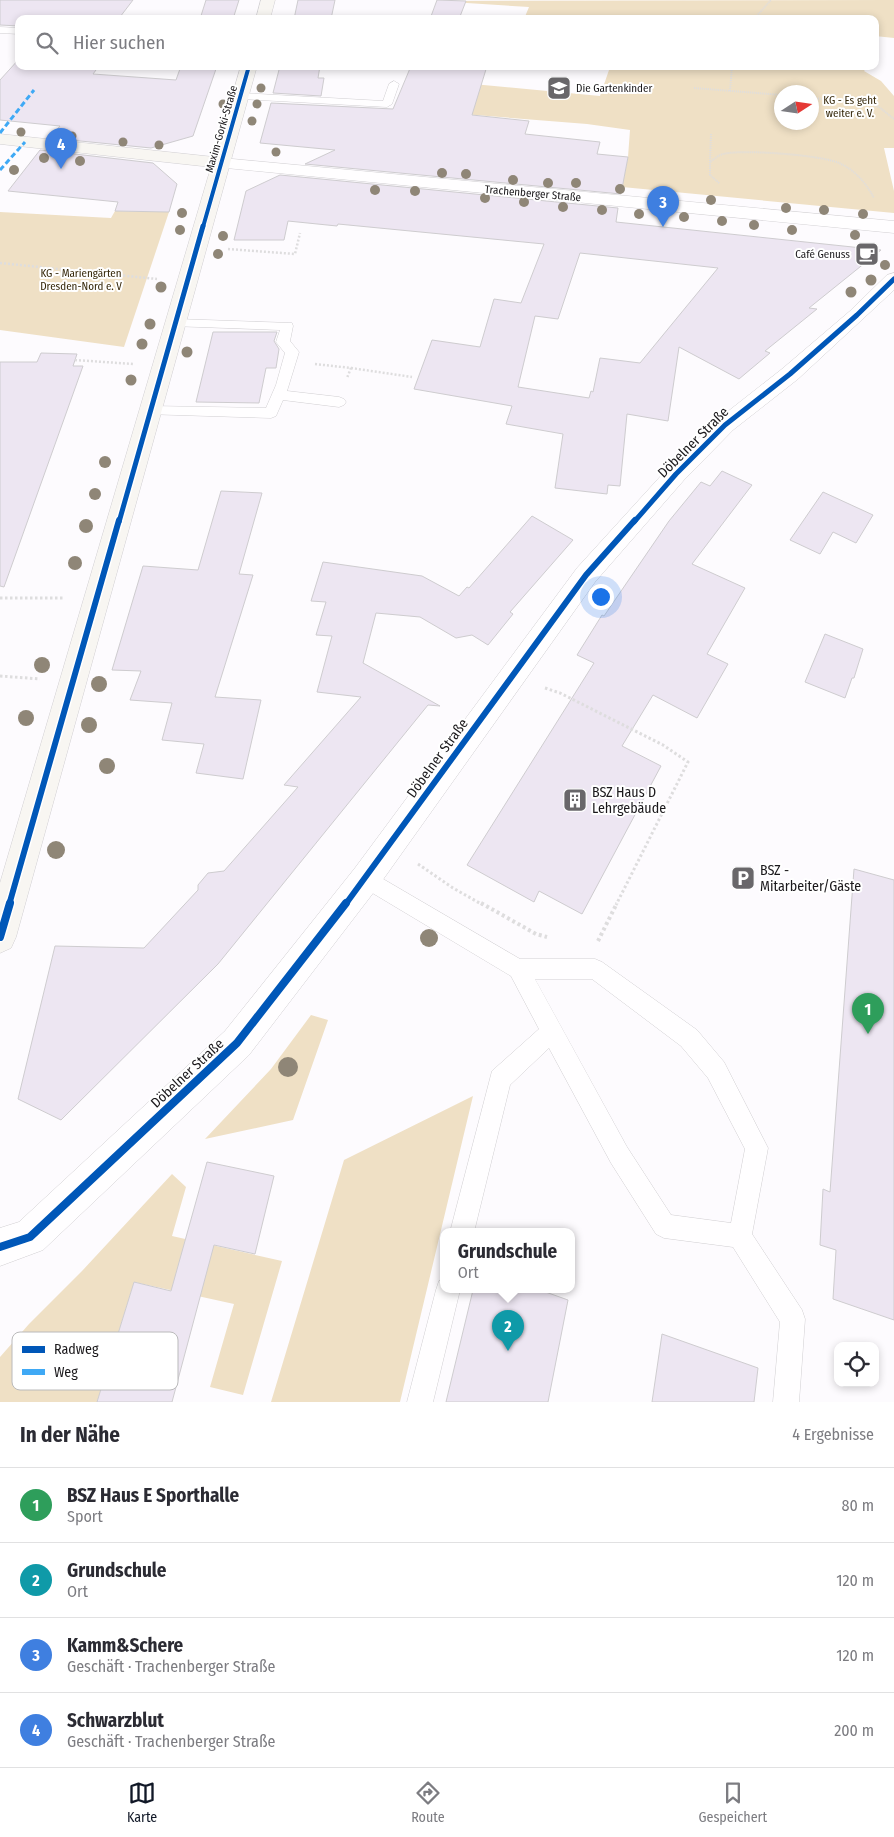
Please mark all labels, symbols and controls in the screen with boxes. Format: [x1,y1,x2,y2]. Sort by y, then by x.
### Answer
search box [15,15,879,70]
icon: search [33,29,61,57]
text: Hier suchen [73,31,165,54]
school or university icon: Die Gartenkinder [546,75,572,101]
place label: Die Gartenkinder [576,82,652,95]
street label: Maxim-Gorki-Straße [203,84,240,174]
north arrow [774,85,819,130]
park label: KG - Es geht weiter e. V. [823,94,877,120]
pin: 4 [45,128,77,169]
street label: Trachenberger Straße [484,183,582,204]
pin: 3 [647,186,679,227]
cafe icon: Café Genuss [854,241,880,267]
place label: Café Genuss [795,248,850,261]
park label: KG - Mariengärten Dresden-Nord e. V [40,267,122,293]
street label: Döbelner Straße [654,403,732,481]
your location [588,584,614,610]
street label: Döbelner Straße [403,716,472,801]
place label: BSZ Haus D Lehrgebäude [592,784,666,817]
building icon: BSZ Haus D Lehrgebäude [562,787,588,813]
place label: BSZ - Mitarbeiter/Gäste [760,862,861,895]
parking icon: BSZ - Mitarbeiter/Gäste [730,865,756,891]
pin: 1 [852,993,884,1034]
street label: Döbelner Straße [147,1035,227,1111]
popup [440,1228,575,1293]
text: Grundschule [458,1240,557,1263]
text: Ort [458,1263,479,1282]
pin: 2 [492,1310,524,1351]
legend [12,1332,178,1390]
text: Radweg [54,1341,99,1358]
map controls [834,1342,879,1387]
button: locate [834,1342,879,1387]
text: Weg [54,1364,78,1381]
text: In der Nähe [20,1422,120,1448]
text: 4 Ergebnisse [792,1425,874,1444]
text: BSZ Haus E Sporthalle [67,1484,239,1507]
text: 1 [33,1496,39,1515]
text: 80 m [842,1496,874,1515]
text: Sport [67,1507,103,1526]
text: Grundschule [67,1559,166,1582]
text: 2 [32,1571,40,1590]
text: 120 m [836,1571,874,1590]
text: Ort [67,1582,88,1601]
text: Kamm&Schere [67,1634,183,1657]
text: 3 [32,1646,40,1665]
text: 120 m [836,1646,874,1665]
text: Geschäft · Trachenberger Straße [67,1657,275,1676]
text: Schwarzblut [67,1709,164,1732]
text: 4 [32,1721,40,1740]
text: 200 m [834,1721,874,1740]
text: Geschäft · Trachenberger Straße [67,1732,275,1751]
tab: Karte [127,1779,157,1826]
tab: Route [411,1779,445,1826]
tab: Gespeichert [698,1779,767,1826]

